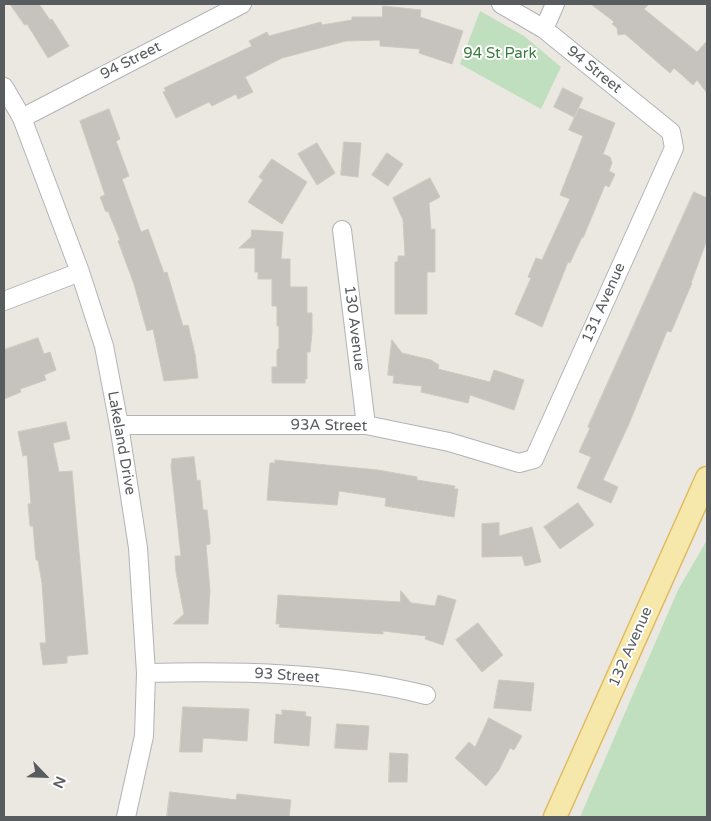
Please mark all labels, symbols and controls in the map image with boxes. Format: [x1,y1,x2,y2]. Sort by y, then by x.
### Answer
street label: 94 Street [98,38,164,84]
street label: 94 Street [563,42,625,98]
park label: 94 St Park [463,45,537,63]
street label: 131 Avenue [578,260,630,346]
street label: 130 Avenue [340,284,368,372]
street label: Lakeland Drive [103,390,139,496]
street label: 93A Street [290,416,368,436]
street label: 132 Avenue [605,604,657,690]
street label: 93 Street [254,665,320,687]
north arrow [20,751,70,801]
text: N [49,774,69,791]

